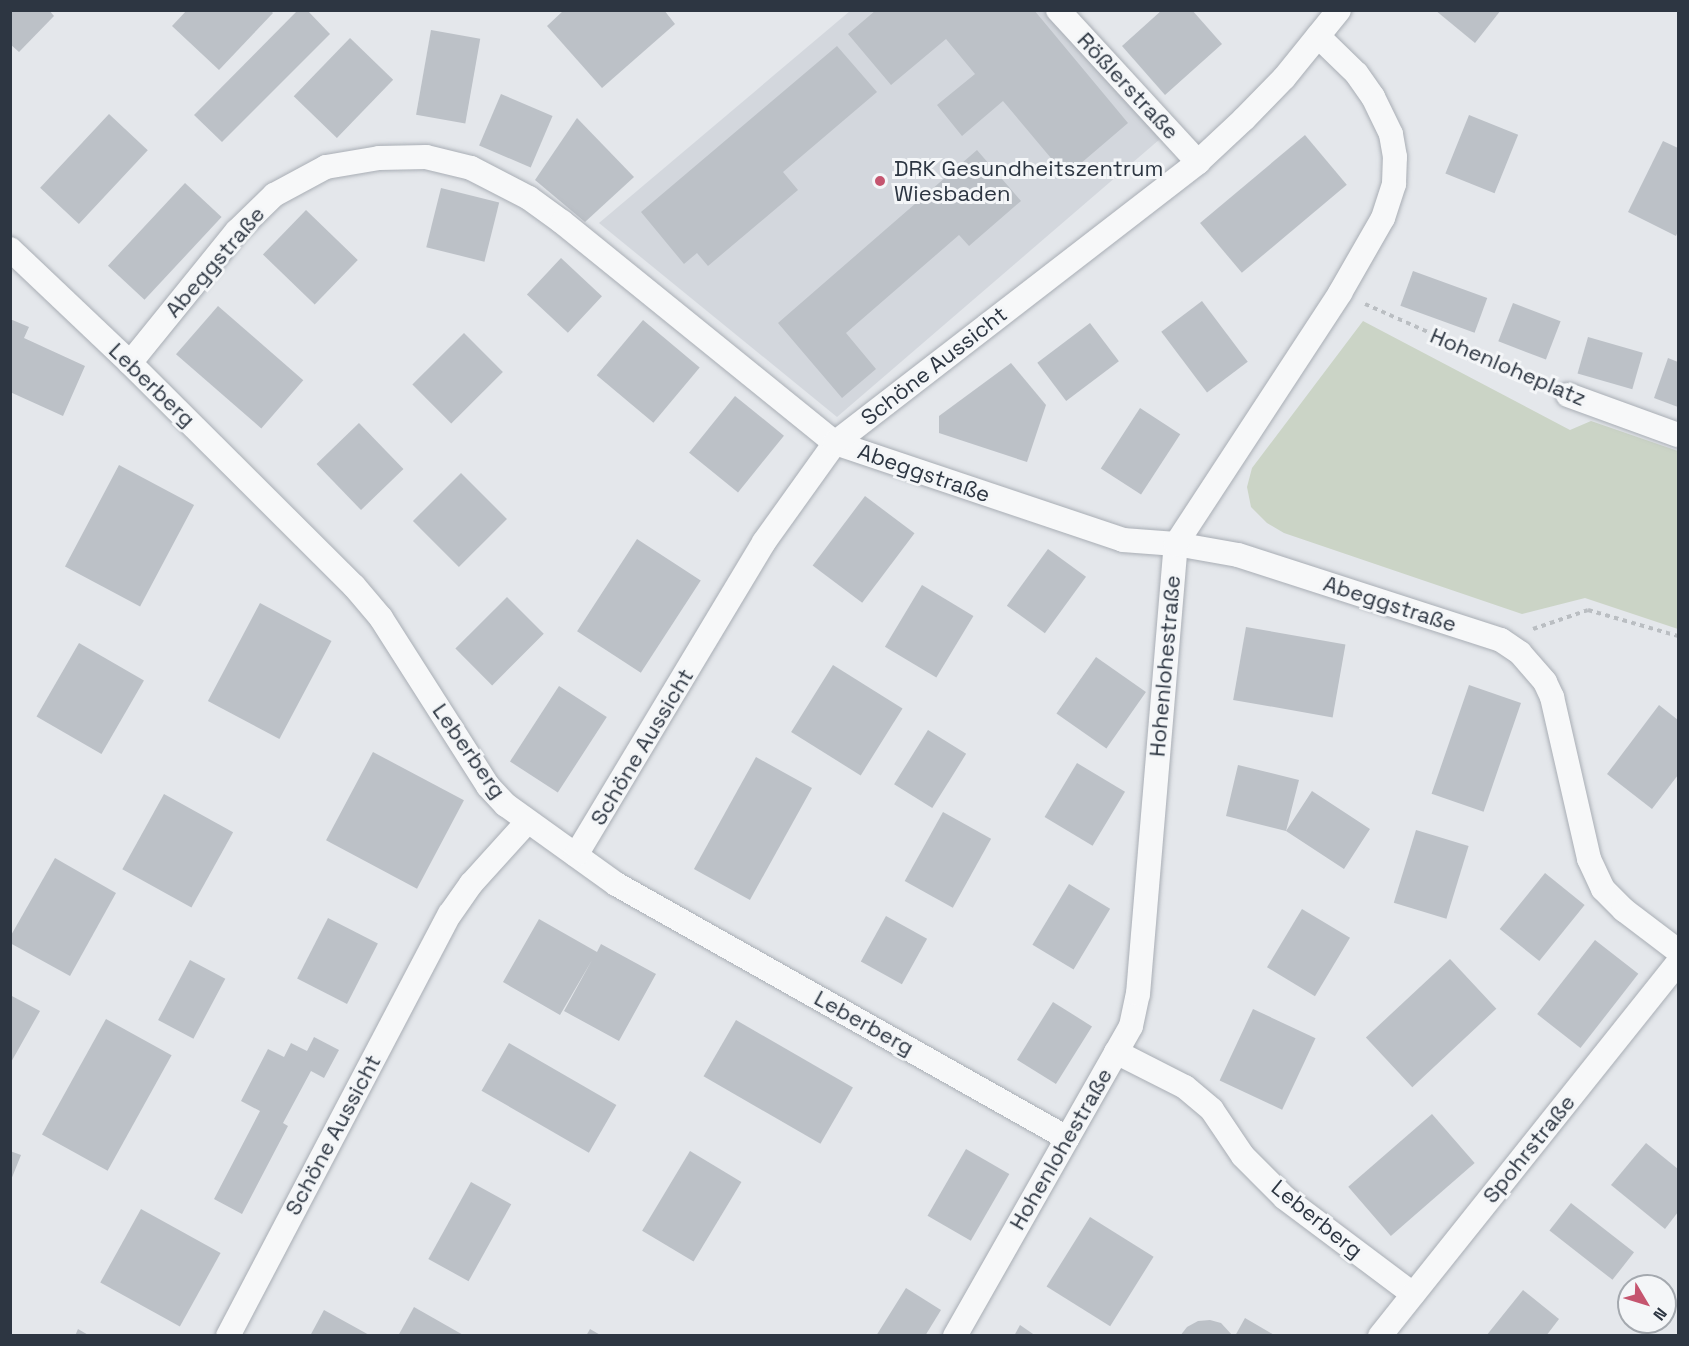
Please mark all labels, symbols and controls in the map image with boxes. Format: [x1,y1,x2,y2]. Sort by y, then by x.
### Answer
street label: Rößlerstraße [1072,27,1184,145]
place label: DRK Gesundheitszentrum Wiesbaden [894,155,1163,206]
marker: DRK Gesundheitszentrum Wiesbaden [871,172,889,190]
street label: Abeggstraße [160,201,270,323]
street label: Schöne Aussicht [856,301,1012,431]
street label: Hohenloheplatz [1426,322,1590,412]
street label: Leberberg [103,337,201,433]
street label: Abeggstraße [854,438,994,508]
street label: Abeggstraße [1320,570,1460,638]
street label: Hohenlohestraße [1144,574,1186,758]
street label: Schöne Aussicht [585,664,699,830]
street label: Leberberg [427,699,511,803]
street label: Leberberg [810,985,918,1061]
street label: Schöne Aussicht [280,1050,386,1220]
street label: Hohenlohestraße [1004,1063,1118,1235]
street label: Spohrstraße [1477,1090,1581,1208]
street label: Leberberg [1266,1174,1368,1264]
north arrow [1617,1274,1677,1334]
text: N [1648,1303,1672,1325]

